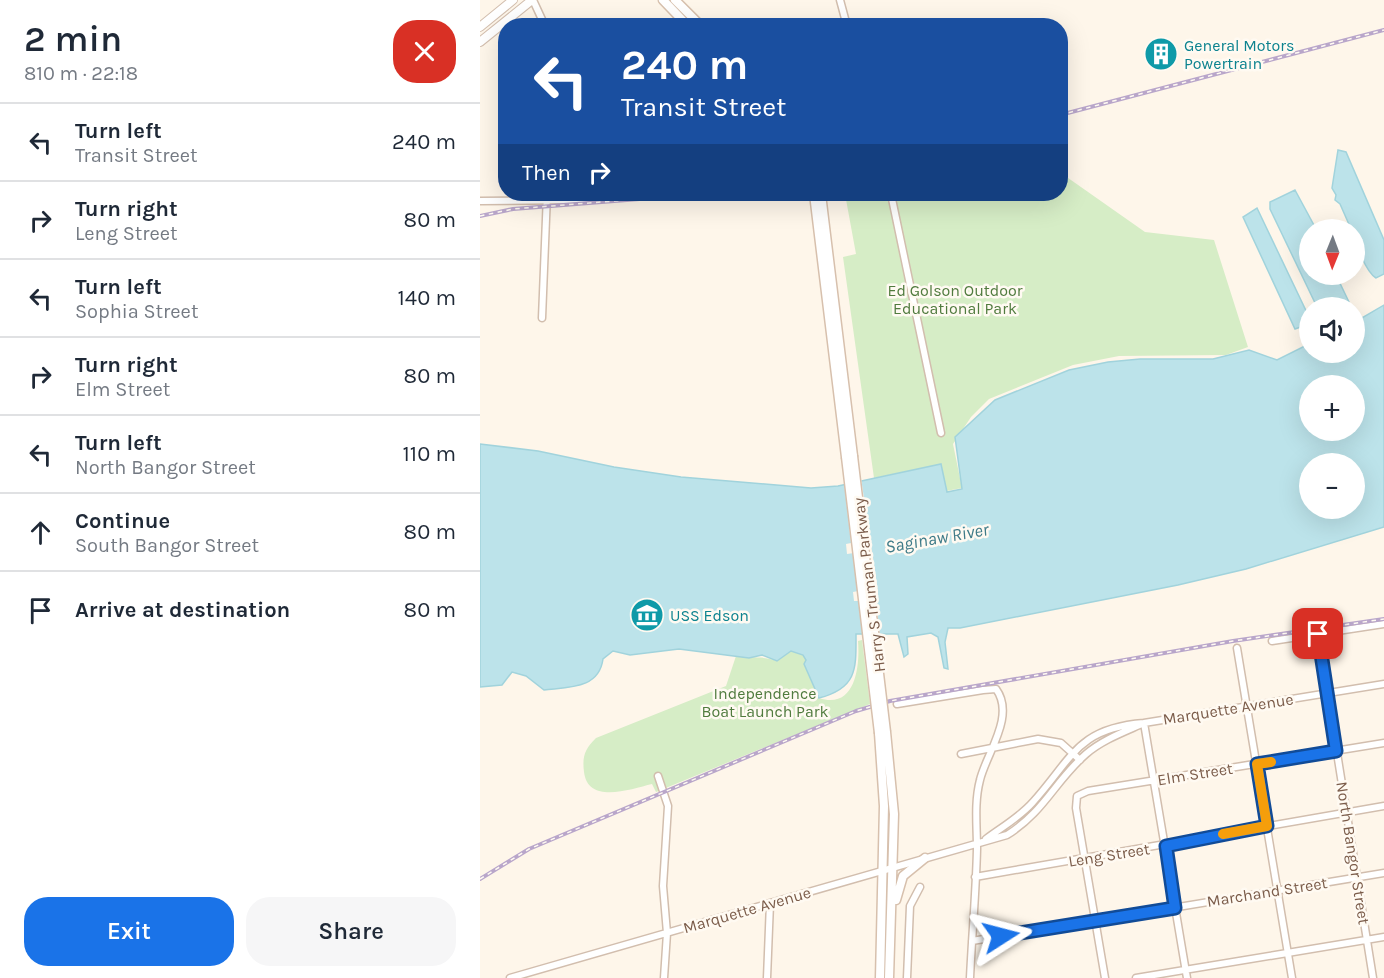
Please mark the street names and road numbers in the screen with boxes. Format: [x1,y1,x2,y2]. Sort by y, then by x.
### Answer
street label: Harry S Truman Parkway [849,496,889,673]
street label: Marquette Avenue [1161,689,1295,729]
street label: Elm Street [1156,759,1234,789]
street label: North Bangor Street [1332,780,1374,926]
street label: Leng Street [1067,839,1151,871]
street label: Marchand Street [1205,873,1329,911]
street label: Marquette Avenue [681,883,813,937]

